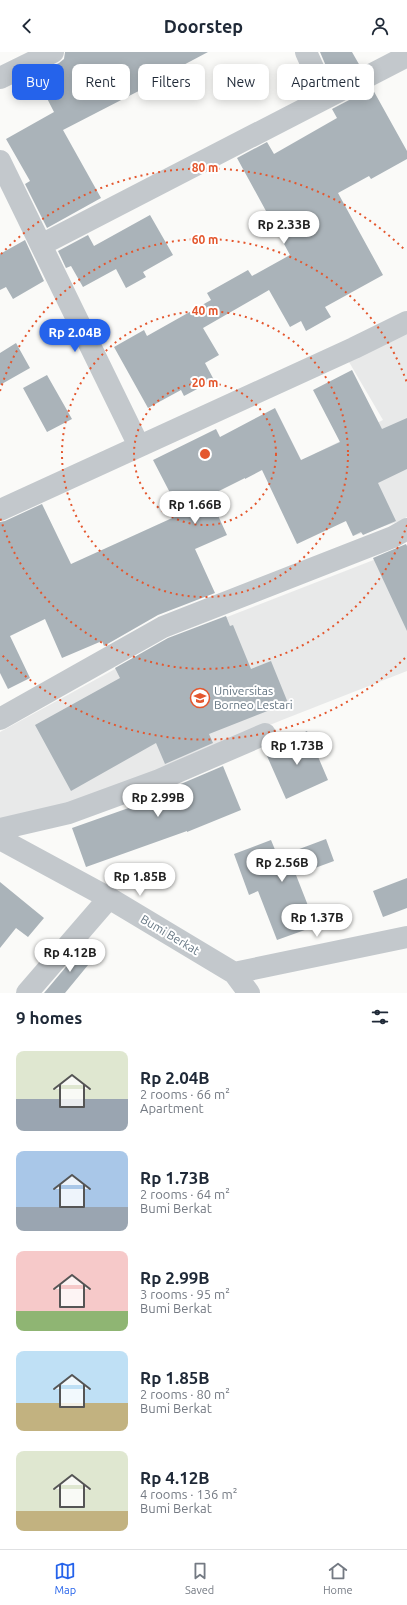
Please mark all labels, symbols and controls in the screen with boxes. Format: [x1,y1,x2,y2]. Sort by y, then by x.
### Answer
icon: back [16,15,38,37]
icon: person [369,15,391,37]
text: Doorstep [164,16,243,36]
chip: Buy [12,64,64,100]
chip: Rent [72,64,130,100]
chip: Filters [138,64,205,100]
chip: New [213,64,269,100]
chip: Apartment [277,64,374,100]
text: 80 m [192,161,218,174]
pin: Rp 2.33B [243,211,325,245]
text: Rp 2.33B [257,217,311,231]
text: 60 m [192,233,218,246]
text: 40 m [192,304,218,317]
pin: Rp 2.04B [34,319,116,353]
text: Rp 2.04B [48,325,102,339]
text: 20 m [192,376,218,389]
centre of rings [198,447,212,461]
pin: Rp 1.66B [154,491,236,525]
text: Rp 1.66B [168,497,222,511]
place label: Universitas Borneo Lestari [214,684,293,711]
school or university icon: Universitas Borneo Lestari [189,687,211,709]
pin: Rp 1.73B [256,732,338,766]
text: Rp 1.73B [270,738,324,752]
pin: Rp 2.99B [117,784,199,818]
text: Rp 2.99B [131,790,185,804]
pin: Rp 2.56B [241,849,323,883]
text: Rp 2.56B [255,855,309,869]
pin: Rp 1.85B [99,863,181,897]
text: Rp 1.85B [113,869,167,883]
pin: Rp 1.37B [276,904,358,938]
text: Rp 1.37B [290,910,344,924]
street label: Bumi Berkat [139,912,202,957]
pin: Rp 4.12B [29,939,111,973]
text: Rp 4.12B [43,945,97,959]
icon: filters [369,1006,391,1028]
text: 9 homes [16,1008,82,1027]
icon: home [48,1067,96,1115]
text: Rp 2.04B [140,1068,210,1087]
text: 2 rooms · 66 m² [140,1087,230,1101]
text: Apartment [140,1101,204,1115]
icon: home [48,1167,96,1215]
text: Rp 1.73B [140,1168,210,1187]
text: 2 rooms · 64 m² [140,1187,230,1201]
text: Bumi Berkat [140,1201,212,1215]
icon: home [48,1267,96,1315]
text: Rp 2.99B [140,1268,210,1287]
text: 3 rooms · 95 m² [140,1287,230,1301]
text: Bumi Berkat [140,1301,212,1315]
icon: home [48,1367,96,1415]
text: Rp 1.85B [140,1368,210,1387]
text: 2 rooms · 80 m² [140,1387,230,1401]
text: Bumi Berkat [140,1401,212,1415]
icon: home [48,1467,96,1515]
text: Rp 4.12B [140,1468,210,1487]
text: 4 rooms · 136 m² [140,1487,237,1501]
text: Bumi Berkat [140,1501,212,1515]
tab: Map [54,1560,76,1596]
tab: Saved [185,1560,214,1596]
tab: Home [323,1560,353,1596]

